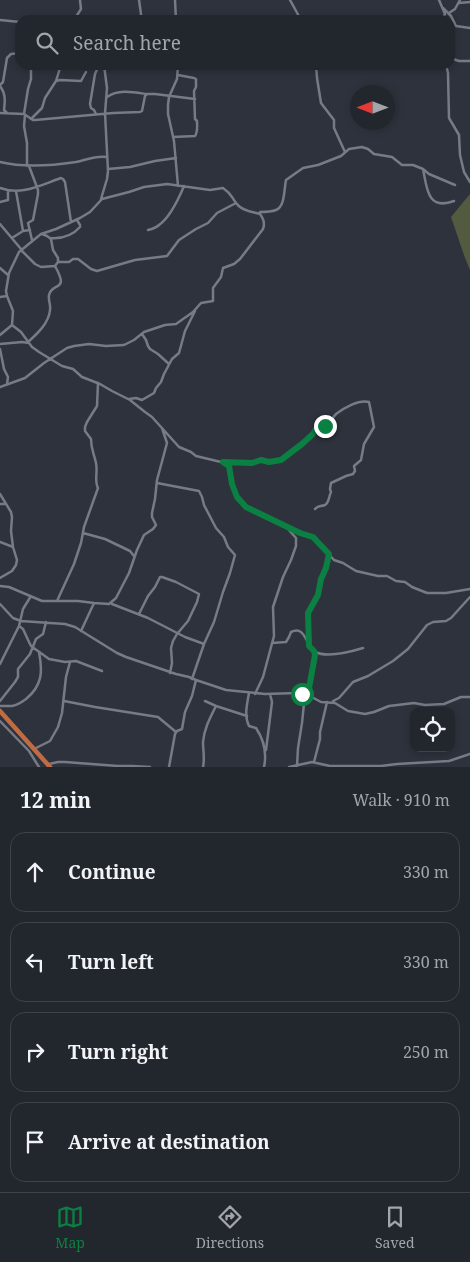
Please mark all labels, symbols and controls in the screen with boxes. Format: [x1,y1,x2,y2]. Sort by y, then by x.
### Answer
search box [15,15,455,70]
icon: search [33,29,61,57]
text: Search here [73,30,181,56]
north arrow [350,85,395,130]
route end [314,415,337,438]
route start [291,683,314,706]
map controls [410,707,455,752]
button: locate [410,707,455,752]
text: 12 min [20,786,91,814]
text: Walk · 910 m [353,789,450,811]
icon: ahead [21,858,49,886]
text: Continue [68,859,156,885]
text: 330 m [403,861,449,883]
icon: left [21,948,49,976]
text: Turn left [68,949,154,975]
text: 330 m [403,951,449,973]
icon: right [21,1038,49,1066]
text: Turn right [68,1039,168,1065]
text: 250 m [403,1041,449,1063]
icon: arrive [21,1128,49,1156]
text: Arrive at destination [68,1129,270,1155]
tab: Map [55,1203,85,1252]
tab: Directions [196,1203,264,1252]
tab: Saved [375,1203,415,1252]

